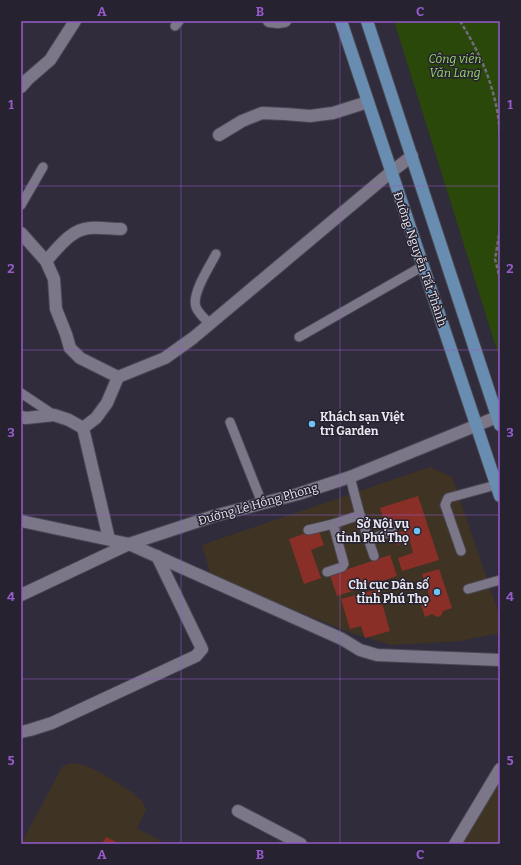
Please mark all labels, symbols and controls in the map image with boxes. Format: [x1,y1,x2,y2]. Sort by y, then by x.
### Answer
text: A [97,4,107,19]
text: B [256,4,264,19]
text: C [416,4,424,19]
park label: Công viên Văn Lang [429,52,481,80]
text: 1 [8,97,14,112]
text: 1 [507,97,513,112]
street label: Đường Nguyễn Tất Thành [390,190,451,329]
text: 2 [7,261,15,276]
text: 2 [506,261,514,276]
place label: Khách sạn Việt trì Garden [320,410,405,438]
marker: Khách sạn Việt trì Garden [307,419,317,429]
text: 3 [7,425,15,440]
text: 3 [506,425,514,440]
street label: Đường Lê Hồng Phong [196,479,320,528]
place label: Sở Nội vụ tỉnh Phú Thọ [337,517,409,545]
marker: Sở Nội vụ tỉnh Phú Thọ [412,526,422,536]
place label: Chi cục Dân số tỉnh Phú Thọ [348,577,430,606]
marker: Chi cục Dân số tỉnh Phú Thọ [432,587,442,597]
text: 4 [7,589,15,604]
text: 4 [506,589,514,604]
text: 5 [7,753,15,768]
text: 5 [506,753,514,768]
text: A [97,847,107,862]
text: B [256,847,264,862]
text: C [416,847,424,862]

